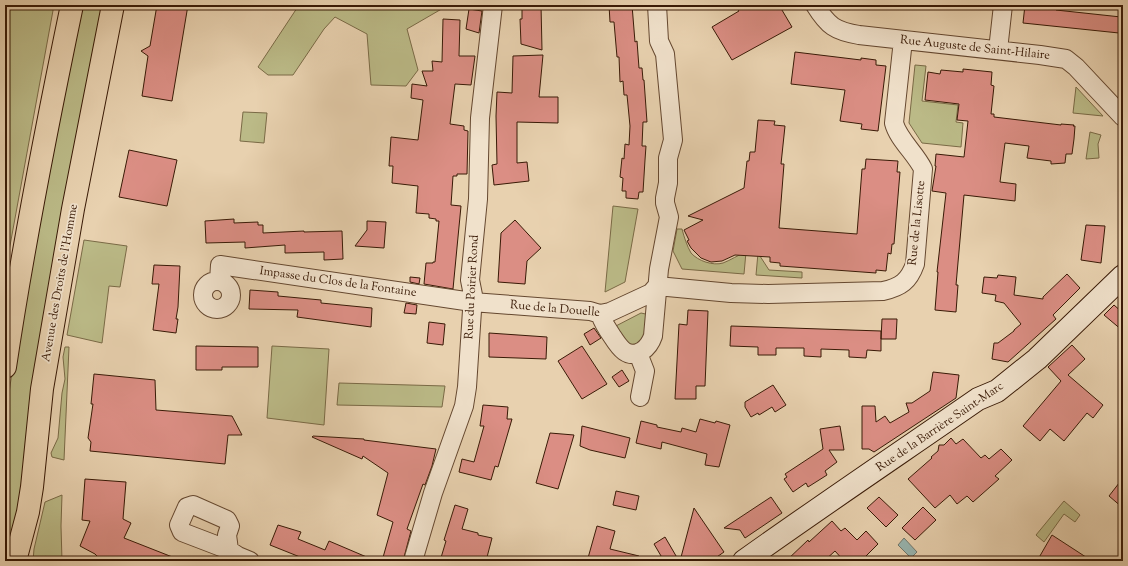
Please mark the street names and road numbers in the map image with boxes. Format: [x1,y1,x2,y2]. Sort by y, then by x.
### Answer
street label: Rue Auguste de Saint-Hilaire [899,31,1051,65]
street label: Rue de la Lisotte [904,179,930,266]
street label: Avenue des Droits de l'Homme [37,202,83,363]
street label: Rue du Poirier Rond [460,234,484,340]
street label: Impasse du Clos de la Fontaine [258,262,418,302]
street label: Rue de la Douelle [509,296,601,322]
street label: Rue de la Barrière Saint-Marc [873,377,1008,477]

